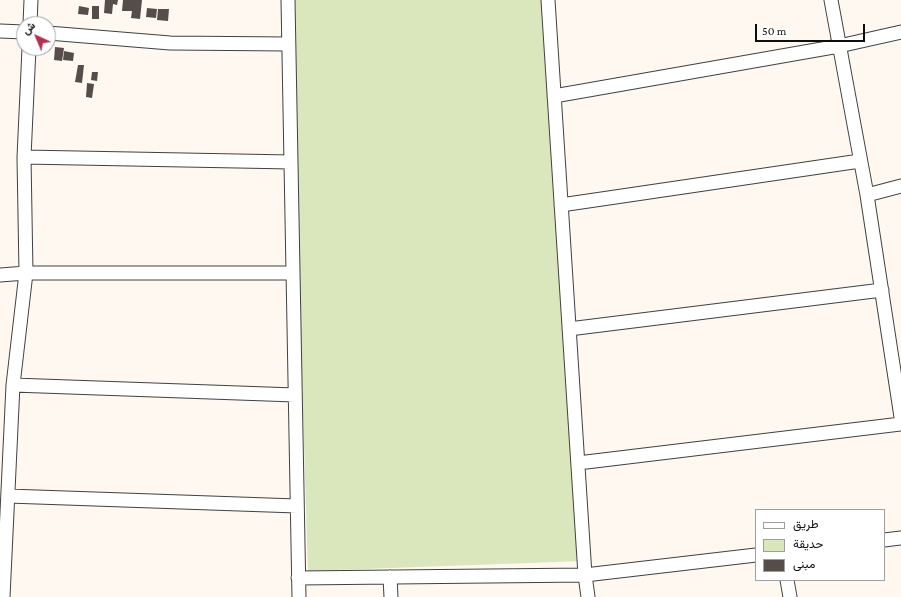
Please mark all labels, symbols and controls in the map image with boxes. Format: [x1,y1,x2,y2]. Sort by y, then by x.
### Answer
north arrow [16,16,56,56]
scale bar [757,16,867,42]
text: ش [19,19,37,37]
text: 50 m [762,24,786,38]
legend [755,509,885,581]
text: طريق [793,517,818,531]
text: حديقة [793,537,823,551]
text: مبنى [793,557,815,571]

